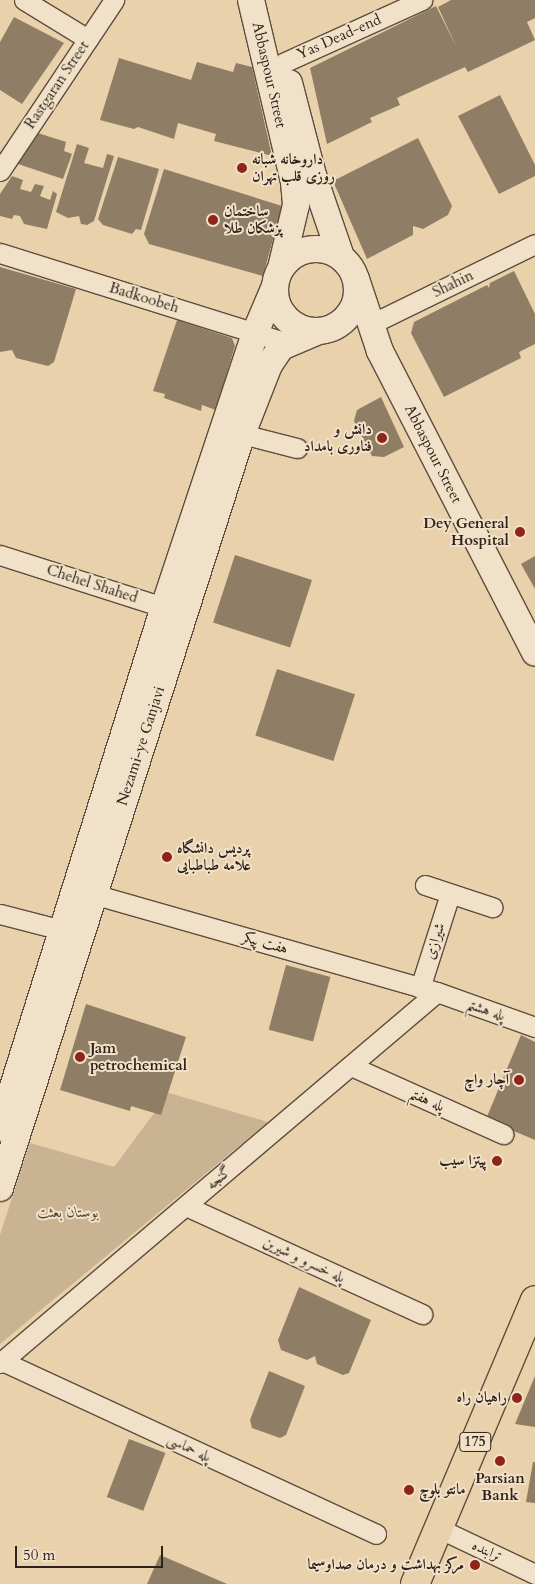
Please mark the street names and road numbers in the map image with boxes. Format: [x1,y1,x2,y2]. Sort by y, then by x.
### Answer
street label: Yas Dead-end [294,10,384,64]
street label: Abbaspour Street [248,20,290,130]
street label: Rastgaran Street [21,38,93,132]
street label: Shahin [430,266,476,302]
street label: Badkoobeh [107,279,181,317]
street label: Abbaspour Street [400,402,466,506]
street label: Chehel Shahed [44,561,140,607]
street label: Nezami-ye Ganjavi [113,684,169,808]
street label: شیرازی [421,920,449,962]
street label: هفت پیکر [240,928,290,958]
street label: پله هشتم [464,995,508,1025]
street label: پله هفتم [407,1084,447,1116]
street label: گنجه [203,1162,235,1194]
street label: پله خسرو و شیرین [260,1233,348,1287]
street label: پله حماسی [164,1430,214,1466]
road number: 175 [459,1430,491,1454]
street label: ترابنده [469,1536,505,1566]

